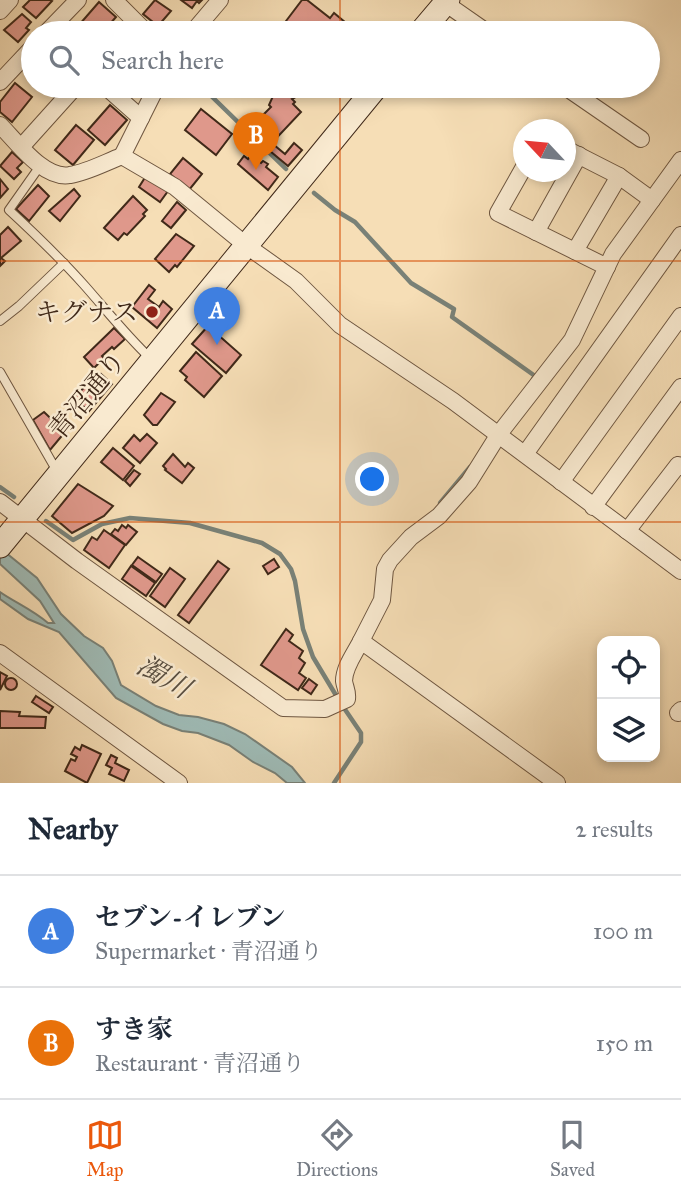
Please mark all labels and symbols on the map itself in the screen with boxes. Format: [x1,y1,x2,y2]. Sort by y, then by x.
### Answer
pin: B [233,112,279,170]
north arrow [513,119,576,182]
pin: A [194,287,240,345]
place label: キグナス [35,296,138,328]
marker: キグナス [144,304,160,320]
street label: 青沼通り [42,345,132,445]
your location [355,462,389,496]
water label: 濁川 [131,647,199,707]

